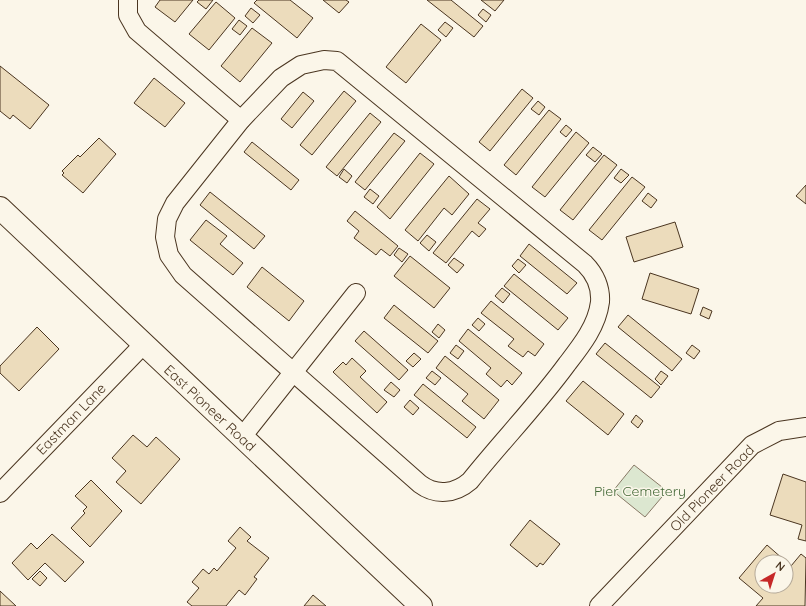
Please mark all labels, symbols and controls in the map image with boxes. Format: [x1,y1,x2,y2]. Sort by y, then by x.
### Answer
street label: East Pioneer Road [160,361,260,455]
street label: Eastman Lane [32,379,110,459]
street label: Old Pioneer Road [666,441,758,535]
park label: Pier Cemetery [594,482,686,500]
north arrow [754,554,794,594]
text: N [773,558,788,574]

